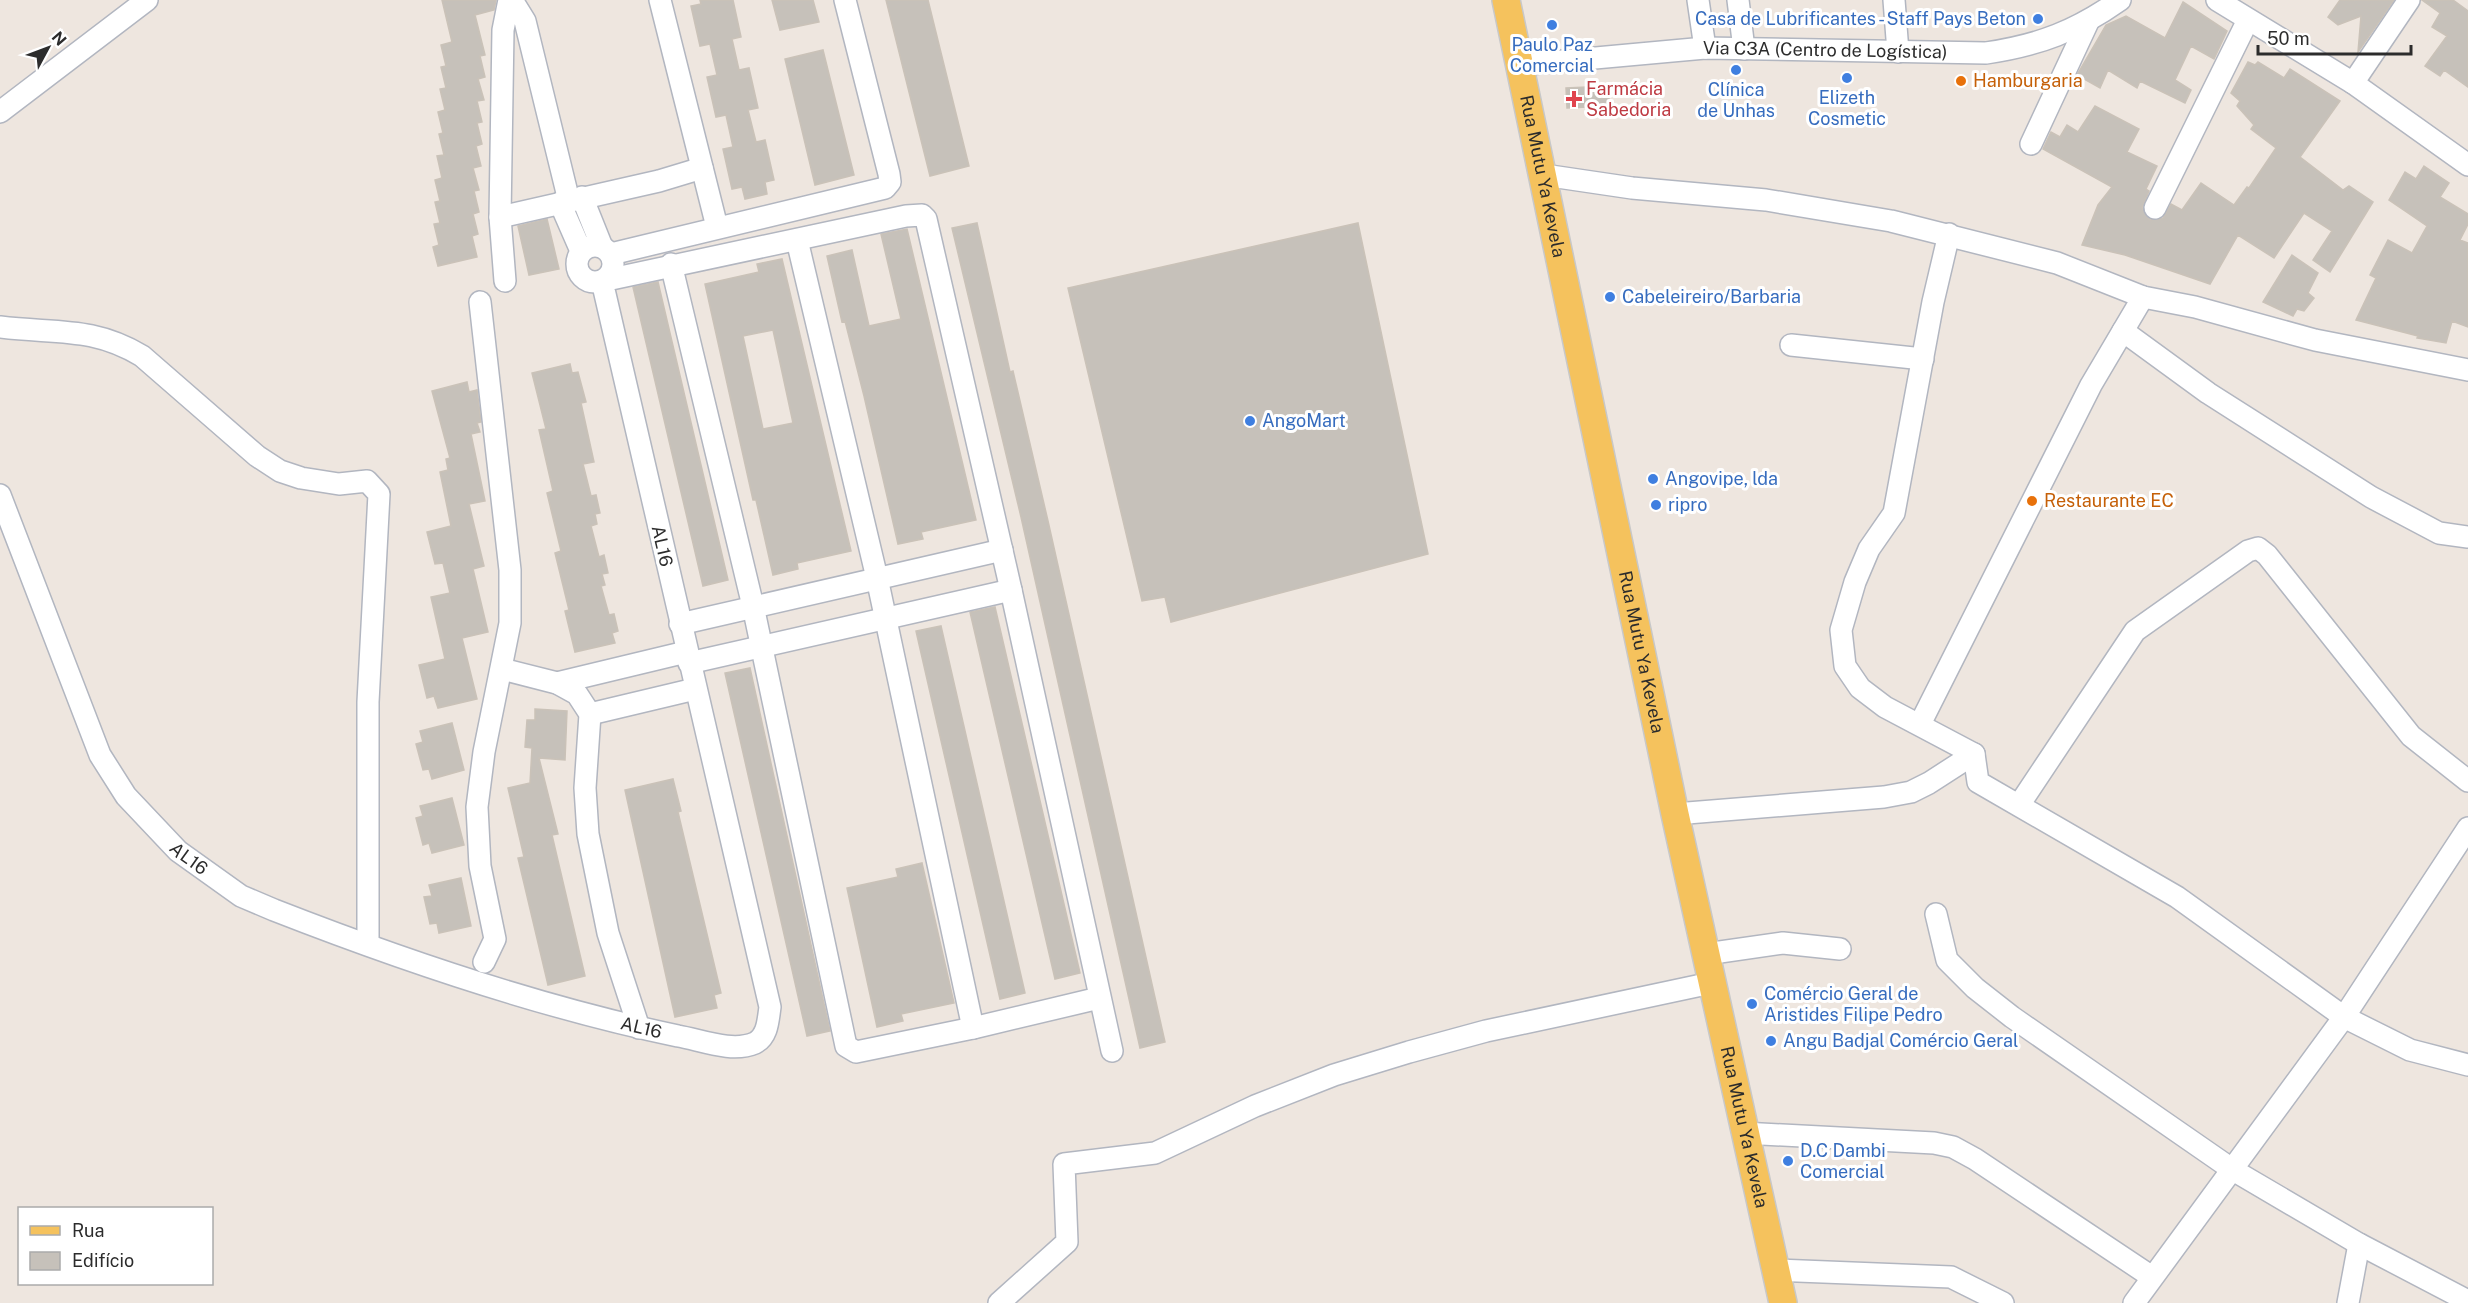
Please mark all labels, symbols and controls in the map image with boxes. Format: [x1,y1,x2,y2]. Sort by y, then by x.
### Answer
place label: Casa de Lubrificantes - Staff Pays Beton [1695,8,2026,29]
marker: Casa de Lubrificantes - Staff Pays Beton [2031,12,2045,26]
north arrow [18,18,78,78]
marker: Paulo Paz Comercial [1545,18,1559,32]
scale bar [2258,18,2411,56]
text: N [48,28,70,49]
text: 50 m [2267,28,2310,49]
place label: Paulo Paz Comercial [1510,34,1594,76]
street label: Via C3A (Centro de Logística) [1703,37,1948,62]
marker: Clínica de Unhas [1729,63,1743,77]
place label: Hamburgaria [1973,70,2083,91]
marker: Elizeth Cosmetic [1840,71,1854,85]
marker: Hamburgaria [1954,74,1968,88]
place label: Farmácia Sabedoria [1586,78,1671,120]
place label: Clínica de Unhas [1697,79,1775,121]
place label: Elizeth Cosmetic [1808,87,1886,129]
marker: Farmácia Sabedoria [1567,92,1581,106]
street label: Rua Mutu Ya Kevela [1516,93,1570,259]
place label: Cabeleireiro/Barbaria [1622,286,1801,307]
marker: Cabeleireiro/Barbaria [1603,290,1617,304]
place label: AngoMart [1262,410,1346,431]
marker: AngoMart [1243,414,1257,428]
place label: Angovipe, lda [1665,468,1778,489]
marker: Angovipe, lda [1646,472,1660,486]
place label: Restaurante EC [2044,490,2174,511]
place label: ripro [1668,494,1707,515]
marker: Restaurante EC [2025,494,2039,508]
marker: ripro [1649,498,1663,512]
street label: AL16 [648,523,677,569]
street label: Rua Mutu Ya Kevela [1615,569,1669,735]
street label: AL16 [165,838,212,879]
place label: Comércio Geral de Aristides Filipe Pedro [1764,983,1943,1025]
marker: Comércio Geral de Aristides Filipe Pedro [1745,997,1759,1011]
street label: AL16 [619,1012,664,1042]
place label: Angu Badjal Comércio Geral [1783,1030,2018,1051]
marker: Angu Badjal Comércio Geral [1764,1034,1778,1048]
street label: Rua Mutu Ya Kevela [1717,1044,1773,1210]
place label: D.C Dambi Comercial [1800,1140,1886,1182]
marker: D.C Dambi Comercial [1781,1154,1795,1168]
legend [18,1207,213,1285]
text: Rua [72,1220,104,1241]
text: Edifício [72,1250,134,1271]

